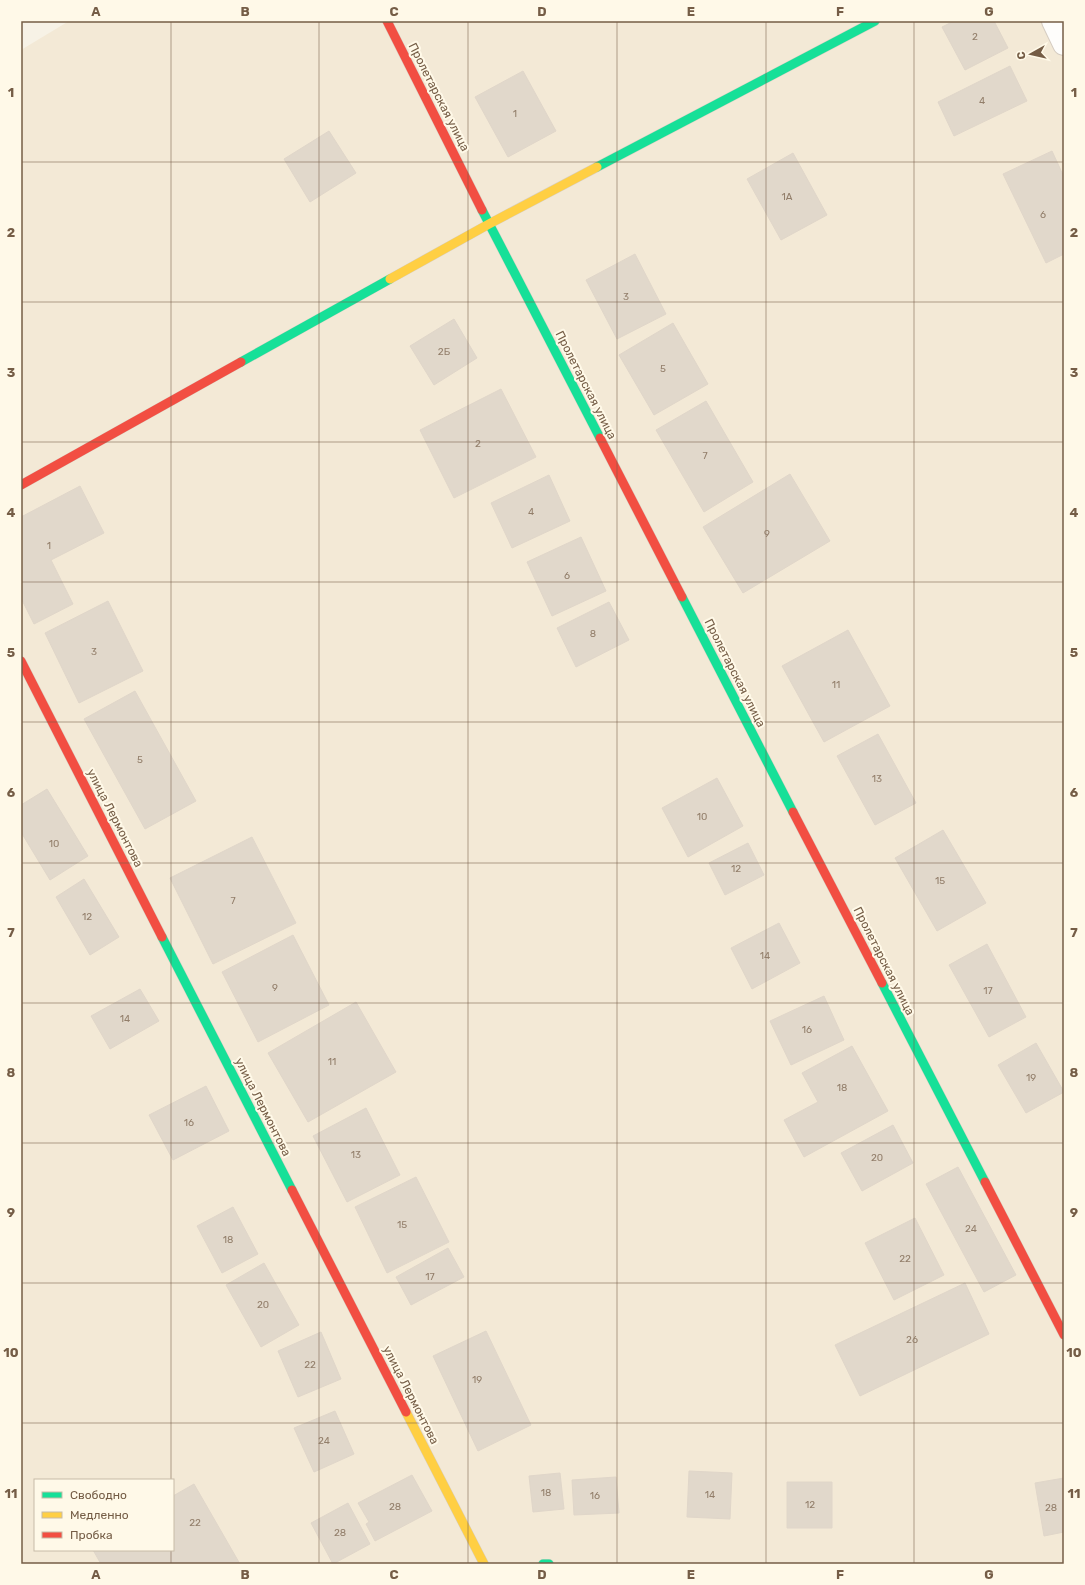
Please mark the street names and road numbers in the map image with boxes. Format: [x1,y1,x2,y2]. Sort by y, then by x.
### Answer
street label: Пролетарская улица [406,40,472,154]
street label: Пролетарская улица [553,328,619,442]
street label: Пролетарская улица [702,616,768,730]
street label: улица Лермонтова [84,766,146,870]
street label: Пролетарская улица [851,904,917,1018]
street label: улица Лермонтова [232,1055,294,1159]
street label: улица Лермонтова [380,1343,442,1447]

